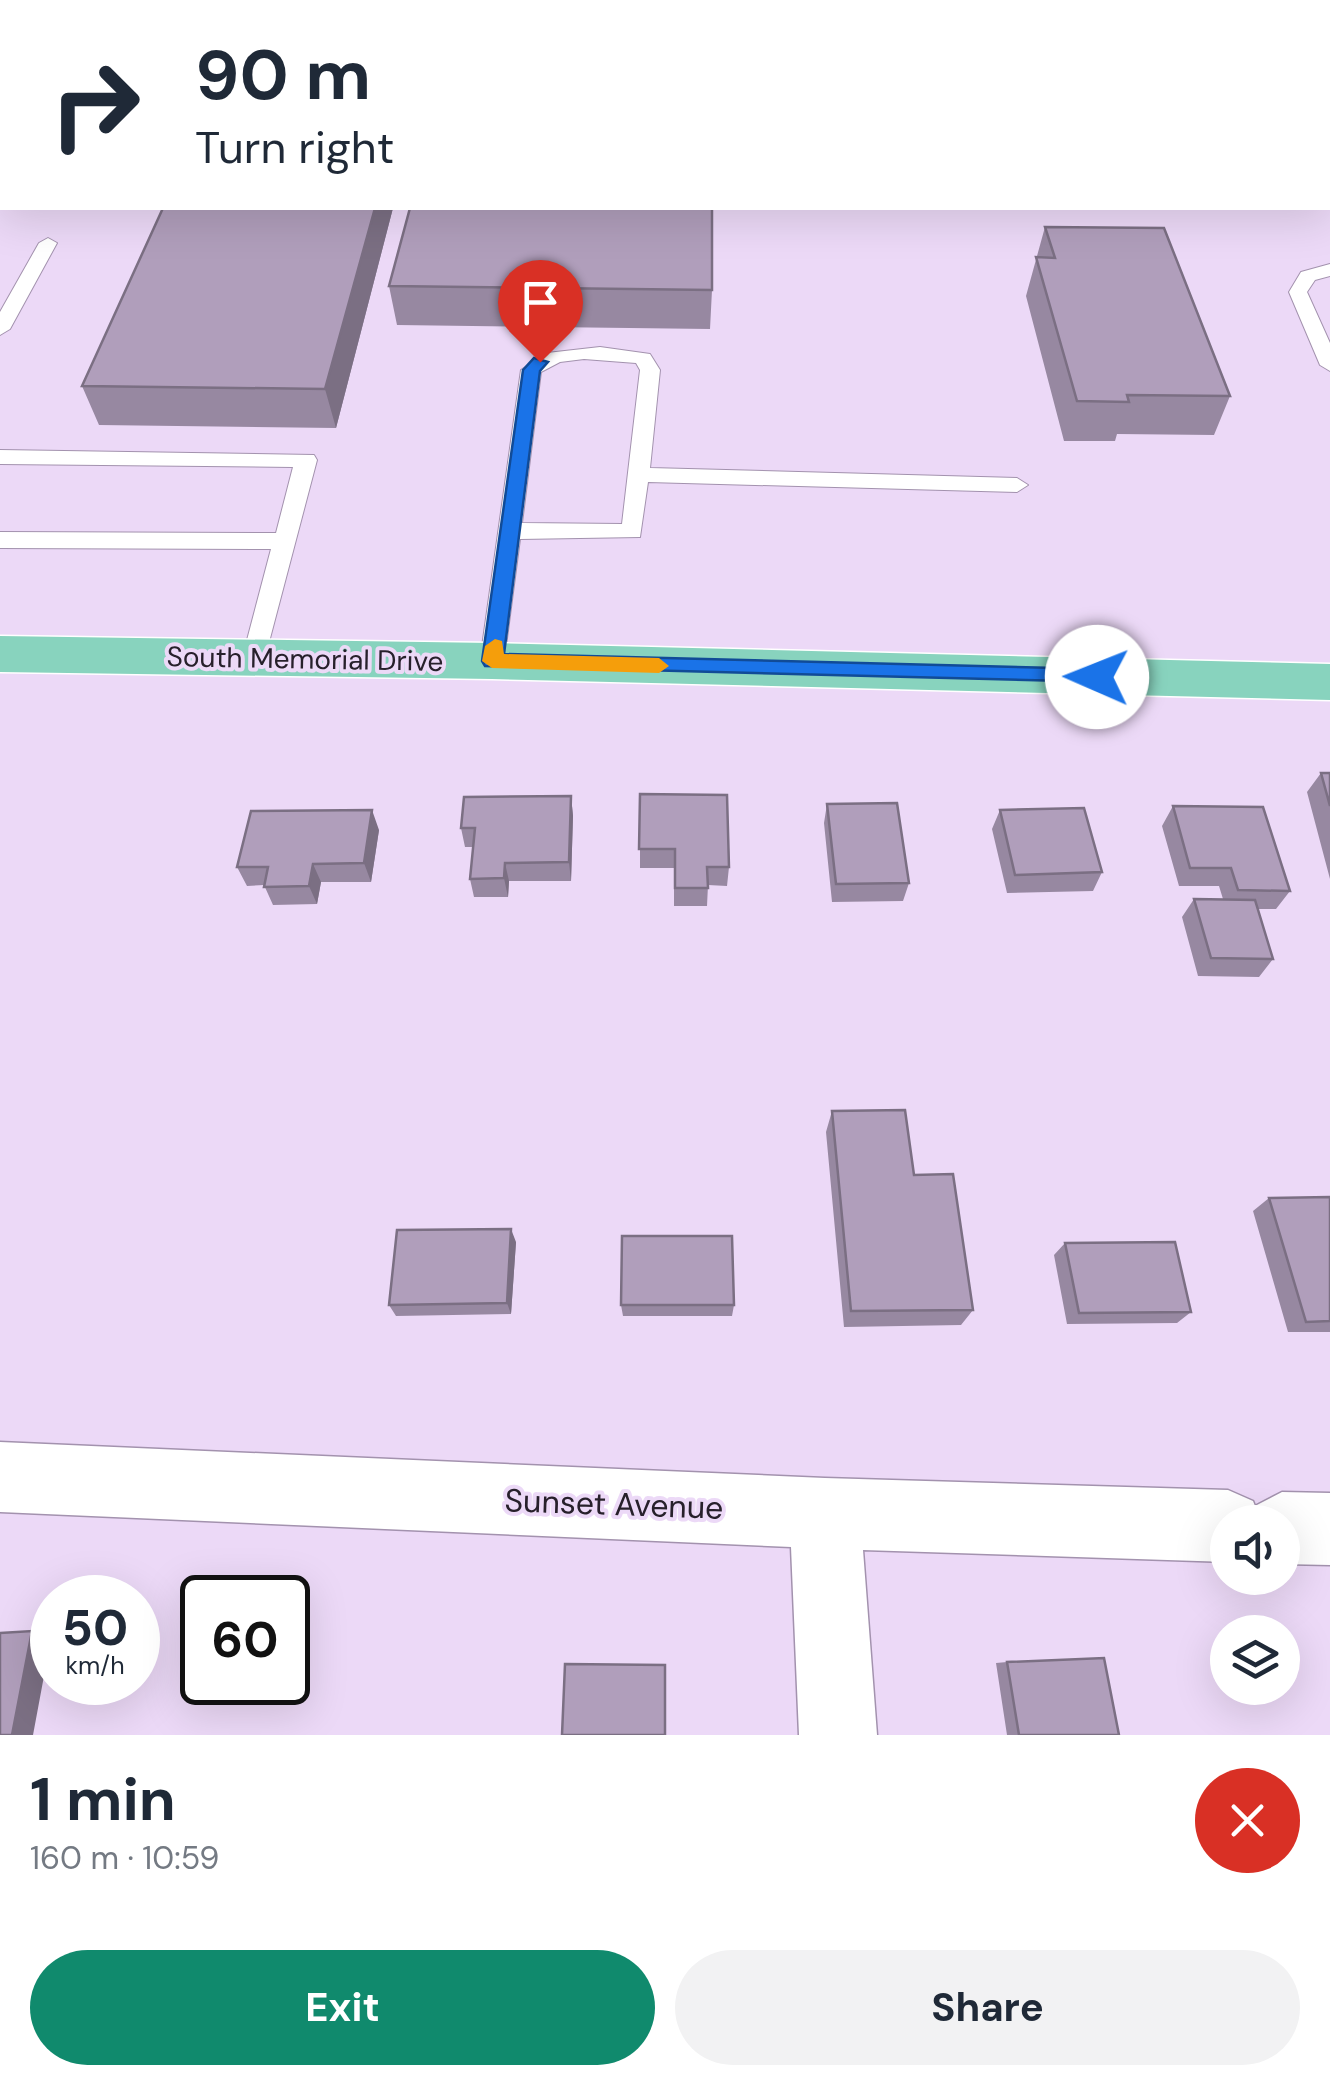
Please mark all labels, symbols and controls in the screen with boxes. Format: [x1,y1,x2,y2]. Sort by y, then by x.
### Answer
text: 90 m [195,30,371,121]
icon: right [30,40,160,170]
text: Turn right [195,118,394,177]
pin [498,260,583,363]
icon: arrive [513,275,568,330]
position arrow [1045,625,1149,729]
street label: South Memorial Drive [166,638,444,680]
street label: Sunset Avenue [504,1479,724,1529]
map controls [1210,1505,1300,1705]
button: sound [1210,1505,1300,1595]
speed limit sign: 60 [180,1575,310,1705]
text: 50 [62,1595,128,1661]
button: layers [1210,1615,1300,1705]
text: km/h [65,1649,125,1682]
text: 1 min [30,1760,176,1839]
button: close [1195,1768,1300,1873]
text: 160 m · 10:59 [30,1837,219,1879]
button: Exit [30,1950,655,2065]
button: Share [675,1950,1300,2065]

